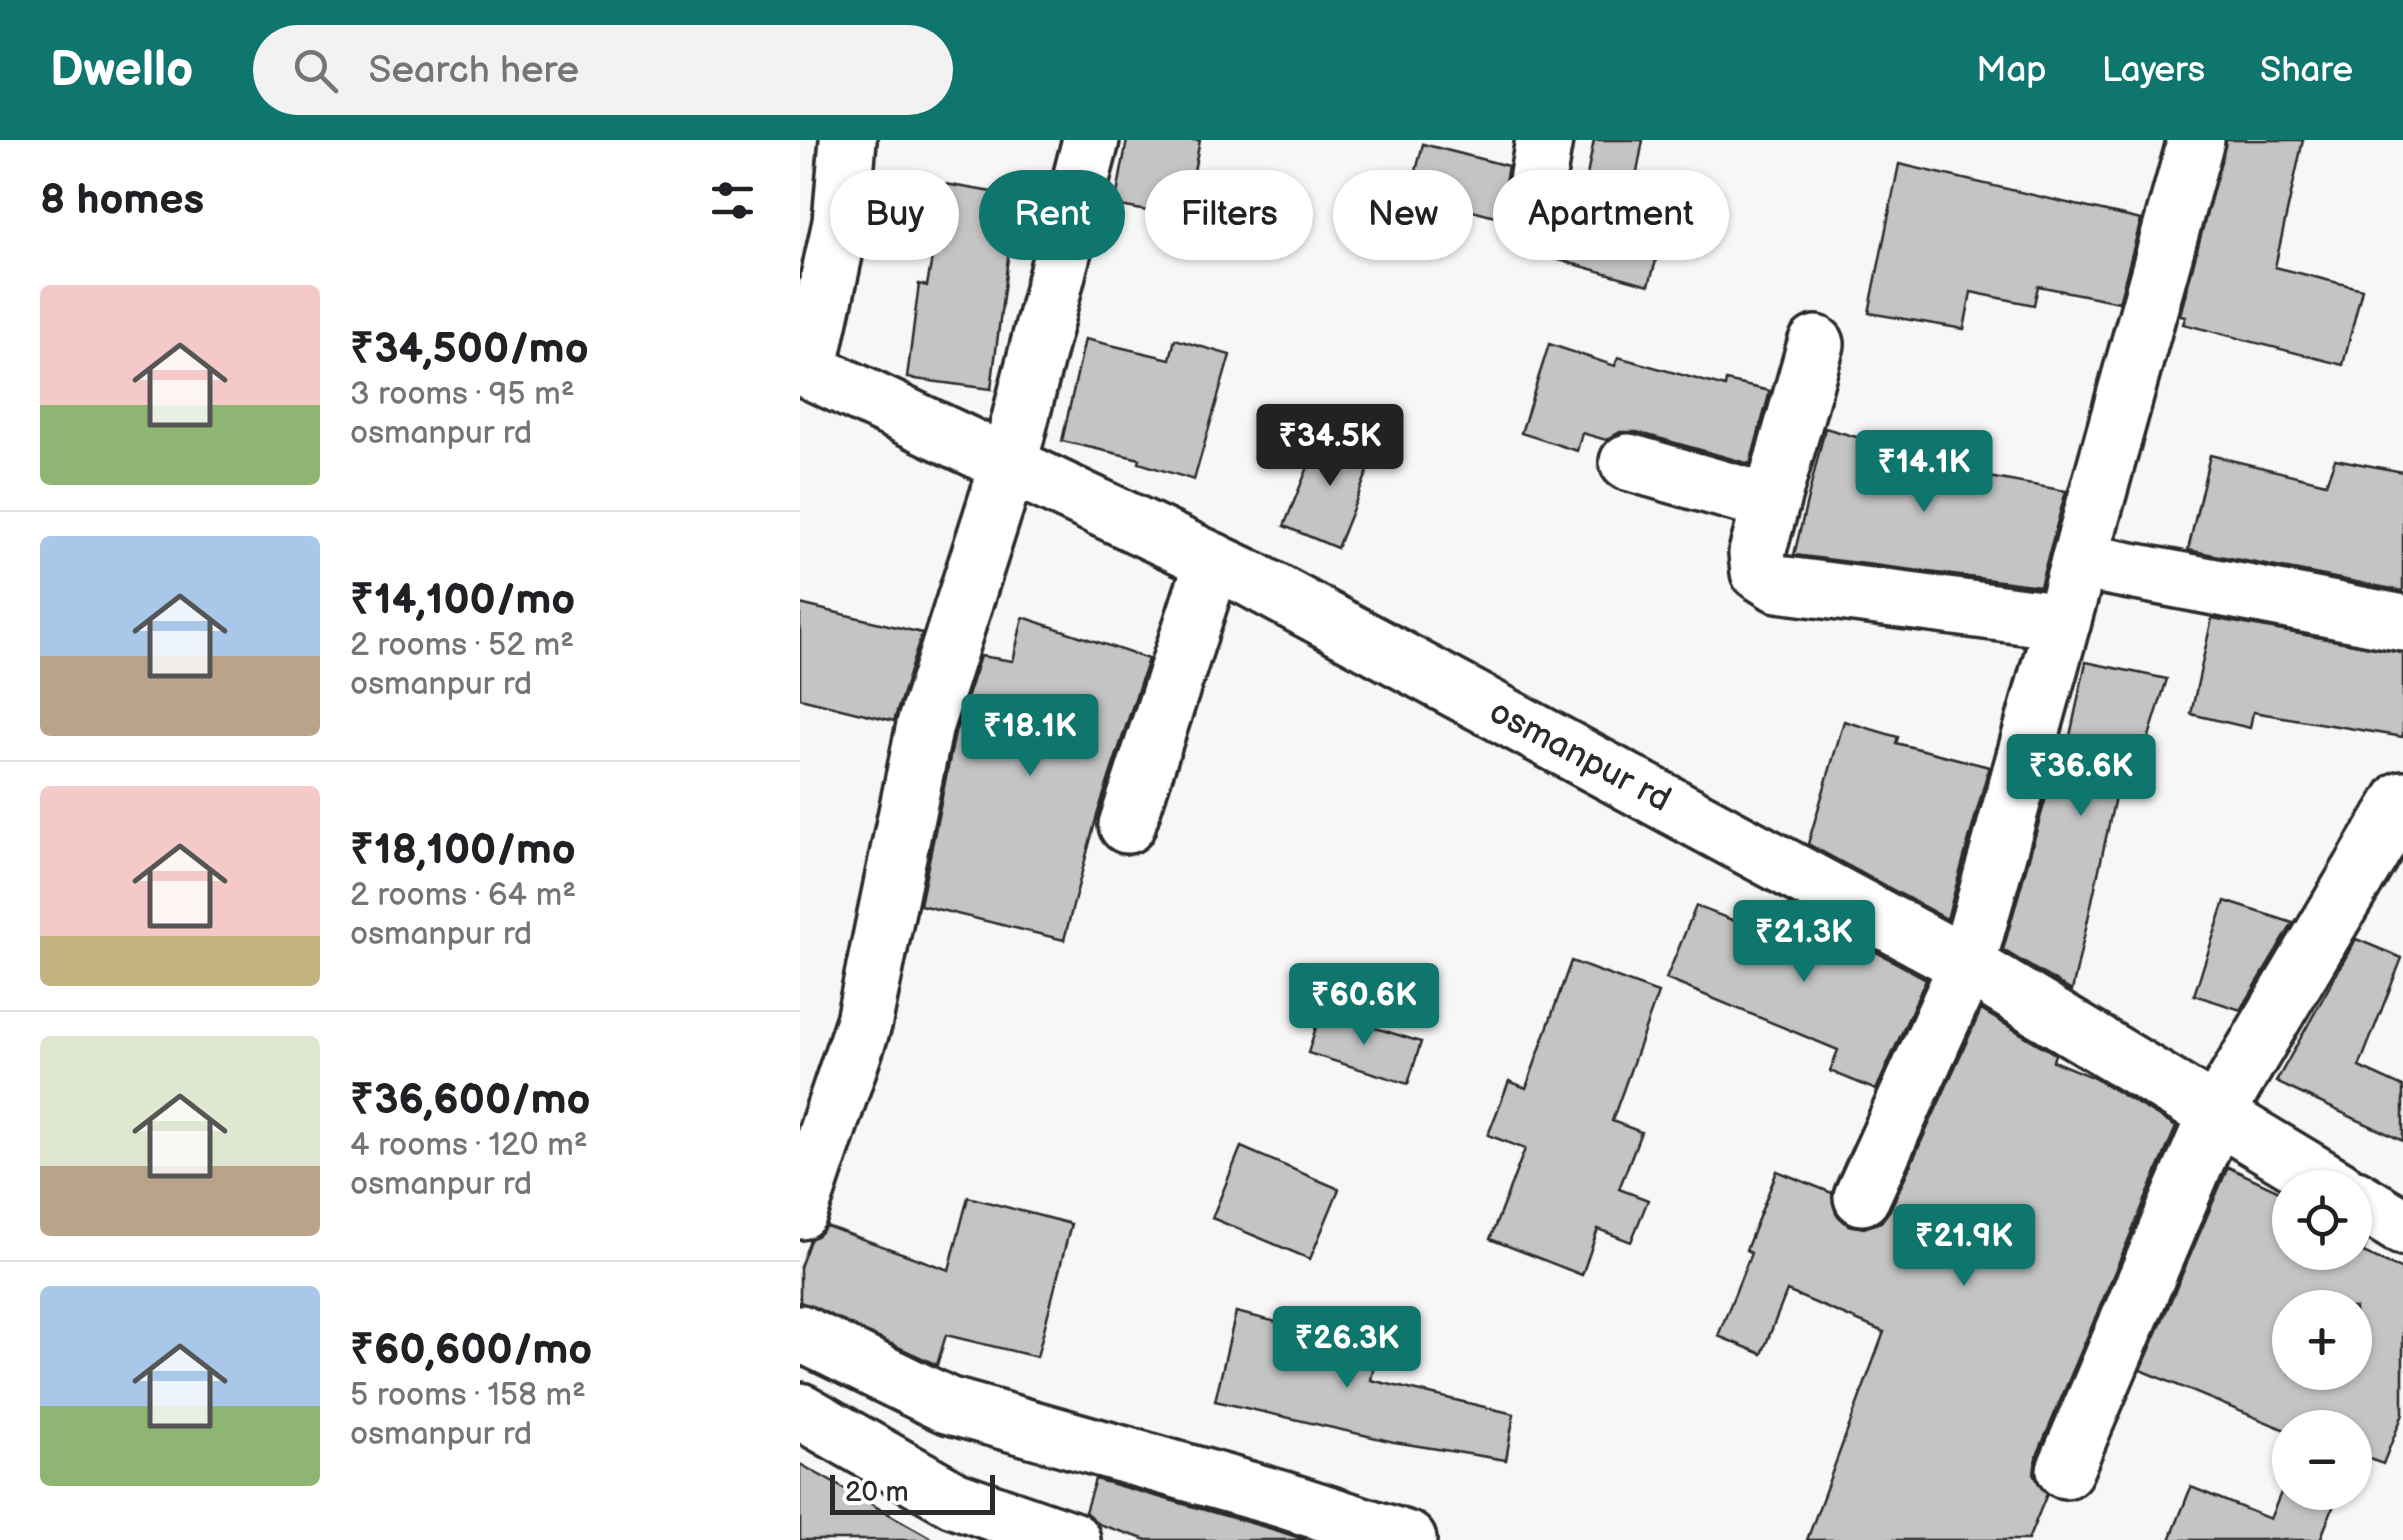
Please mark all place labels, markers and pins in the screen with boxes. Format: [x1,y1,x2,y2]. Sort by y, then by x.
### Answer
pin: ₹34.5K [1249,404,1411,489]
pin: ₹14.1K [1843,430,2005,515]
pin: ₹18.1K [949,694,1111,779]
pin: ₹36.6K [2000,734,2162,819]
pin: ₹21.3K [1723,900,1885,985]
pin: ₹60.6K [1283,963,1445,1048]
pin: ₹21.9K [1883,1204,2045,1289]
pin: ₹26.3K [1266,1306,1428,1391]

